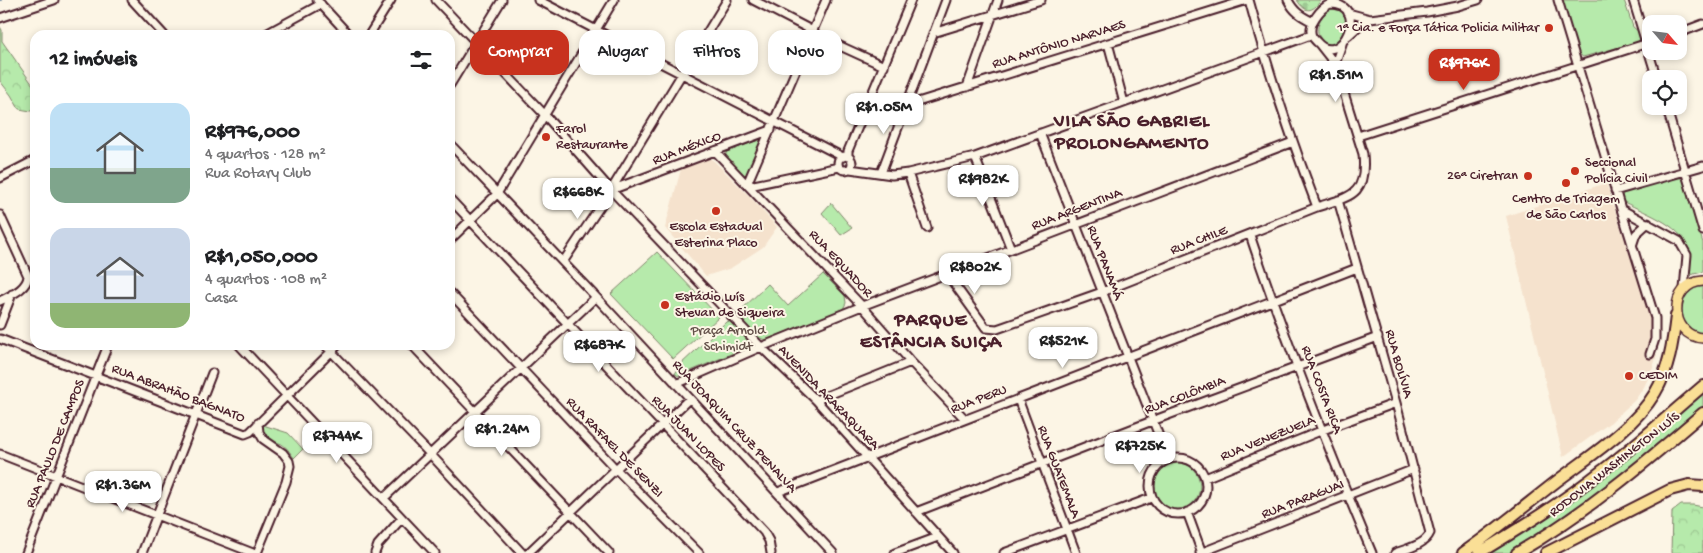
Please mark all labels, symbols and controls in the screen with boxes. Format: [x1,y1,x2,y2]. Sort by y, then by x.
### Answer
north arrow [1642,15,1688,60]
map controls [1642,15,1687,115]
street label: RUA ANTÔNIO NARVAES [990,16,1128,73]
place label: 1ª Cia. e Força Tática Policia Militar [1336,20,1540,37]
marker: 1ª Cia. e Força Tática Policia Militar [1543,22,1555,34]
chip: Comprar [470,30,569,75]
chip: Alugar [579,30,665,75]
chip: Filtros [675,30,758,75]
chip: Novo [768,30,842,75]
icon: filters [407,46,435,74]
text: 12 imóveis [50,48,137,73]
pin: R$976K [1423,48,1505,91]
text: R$976K [1440,55,1488,74]
pin: R$1.51M [1290,61,1382,103]
text: R$1.51M [1309,67,1363,86]
button: locate [1642,70,1687,115]
pin: R$1.05M [838,92,930,135]
text: R$1.05M [856,99,912,118]
district label: VILA SÃO GABRIEL PROLONGAMENTO [1053,111,1210,156]
text: R$976,000 [205,121,300,146]
place label: Farol Restaurante [555,121,629,154]
icon: home [90,123,150,183]
street label: RUA MÉXICO [650,128,724,170]
marker: Farol Restaurante [540,131,552,143]
text: 4 quartos · 128 m² [205,146,326,165]
place label: Seccional Polícia Civil [1584,155,1648,188]
pin: R$982K [942,164,1024,207]
text: Rua Rotary Club [205,165,311,184]
marker: Seccional Polícia Civil [1569,165,1581,177]
place label: 26ª Ciretran [1447,168,1518,185]
marker: 26ª Ciretran [1522,170,1534,182]
text: R$982K [958,171,1008,190]
marker: Centro de Triagem de São Carlos [1560,177,1572,189]
pin: R$668K [537,178,619,220]
text: R$668K [553,184,603,203]
street label: RUA ARGENTINA [1029,185,1125,235]
place label: Centro de Triagem de São Carlos [1512,191,1620,224]
marker: Escola Estadual Esterina Placo [710,205,722,217]
place label: Escola Estadual Esterina Placo [669,219,763,252]
street label: RUA CHILE [1168,222,1231,260]
street label: RUA PANAMÁ [1082,223,1126,303]
street label: RUA EQUADOR [804,227,876,302]
text: R$1,050,000 [205,246,318,271]
icon: home [90,248,150,308]
pin: R$802K [934,252,1016,295]
text: R$802K [950,259,1000,278]
text: 4 quartos · 108 m² [205,271,327,290]
place label: Estádio Luís Stevan de Siqueira [675,289,786,322]
text: Casa [205,290,237,309]
marker: Estádio Luís Stevan de Siqueira [659,299,671,311]
district label: PARQUE ESTÂNCIA SUIÇA [860,310,1003,355]
park label: Praça Arnold Schimidt [690,323,767,356]
pin: R$521K [1022,326,1104,369]
street label: RUA BOLÍVIA [1380,328,1416,401]
pin: R$687K [558,330,640,373]
text: R$521K [1039,333,1087,352]
text: R$687K [574,337,624,356]
street label: AVENIDA ARARAQUARA [774,342,883,454]
street label: RUA COSTA RICA [1296,344,1346,437]
street label: RUA JOAQUIM CRUZ PENALVA [668,357,801,497]
street label: RUA ABRAHÃO BAGNATO [109,361,248,427]
place label: CEDIM [1639,368,1678,385]
marker: CEDIM [1623,370,1635,382]
street label: RUA COLÔMBIA [1142,373,1228,419]
street label: RUA PAULO DE CAMPOS [22,377,90,511]
street label: RUA PERU [948,382,1010,418]
street label: RUA JUAN LOPES [647,392,729,476]
street label: RUA RAFAEL DE SENZI [562,394,666,502]
street label: RODOVIA WASHINGTON LUÍS [1546,408,1684,521]
street label: RUA VENEZUELA [1218,412,1319,466]
pin: R$1.24M [456,414,548,457]
text: R$1.24M [475,421,529,440]
pin: R$744K [296,422,378,464]
street label: RUA GUATEMALA [1033,423,1084,521]
text: R$744K [313,428,361,447]
pin: R$725K [1099,432,1181,474]
text: R$725K [1116,438,1164,457]
pin: R$1.36M [77,470,169,513]
street label: RUA PARAGUAI [1259,476,1347,524]
text: R$1.36M [96,477,150,496]

